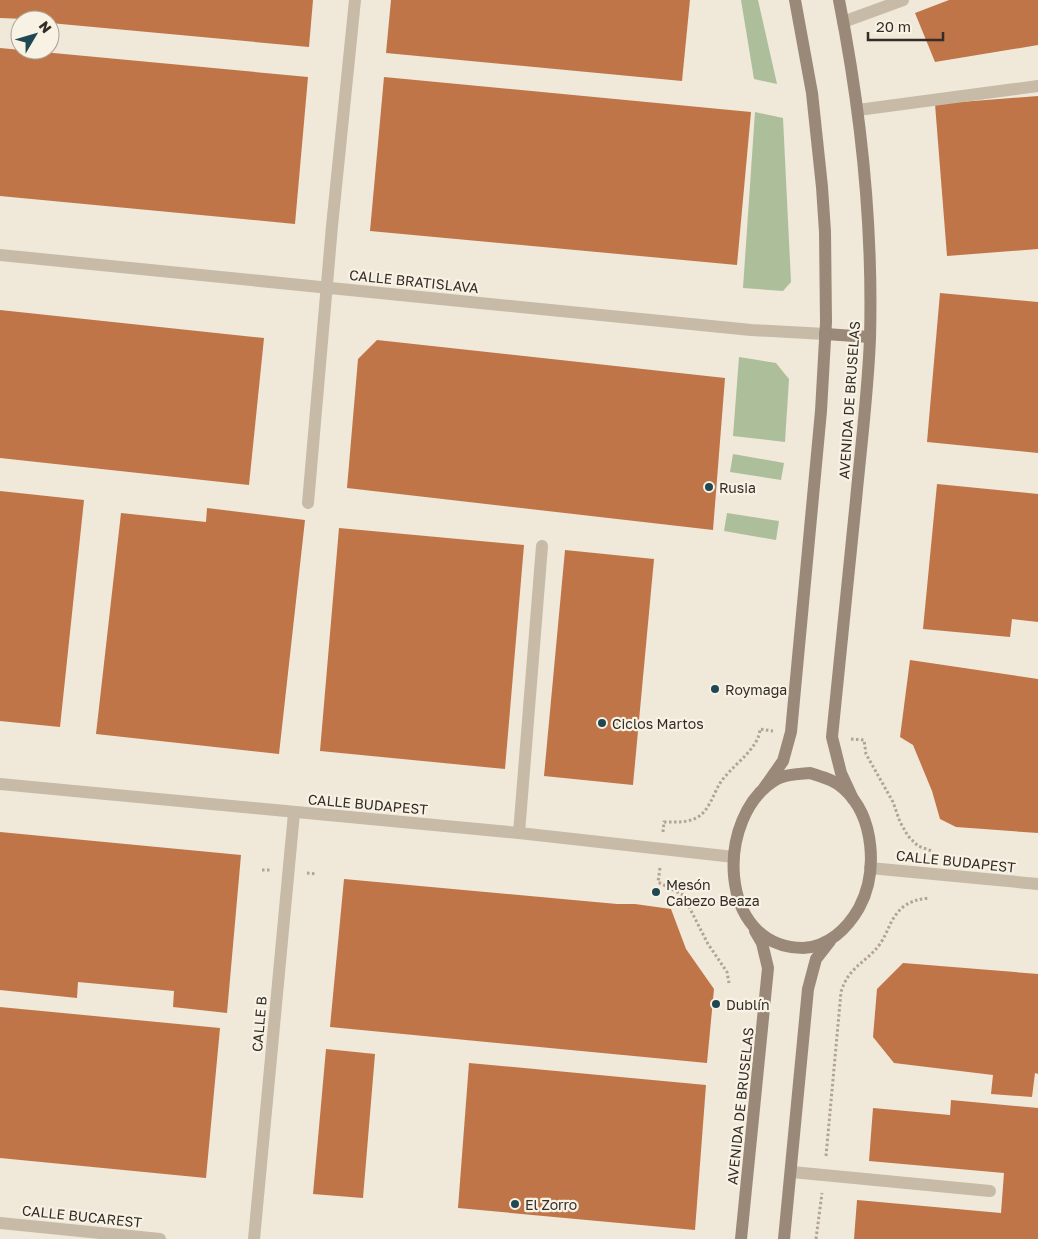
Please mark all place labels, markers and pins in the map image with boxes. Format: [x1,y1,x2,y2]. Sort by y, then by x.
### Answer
place label: Rusia [719,479,756,496]
marker: Rusia [703,481,715,493]
place label: Roymaga [725,681,787,698]
marker: Roymaga [709,683,721,695]
place label: Ciclos Martos [612,715,704,732]
marker: Ciclos Martos [596,717,608,729]
place label: Mesón Cabezo Beaza [666,876,760,909]
marker: Mesón Cabezo Beaza [650,886,662,898]
place label: Dublín [726,996,770,1013]
marker: Dublín [710,998,722,1010]
place label: El Zorro [525,1196,577,1213]
marker: El Zorro [509,1198,521,1210]

